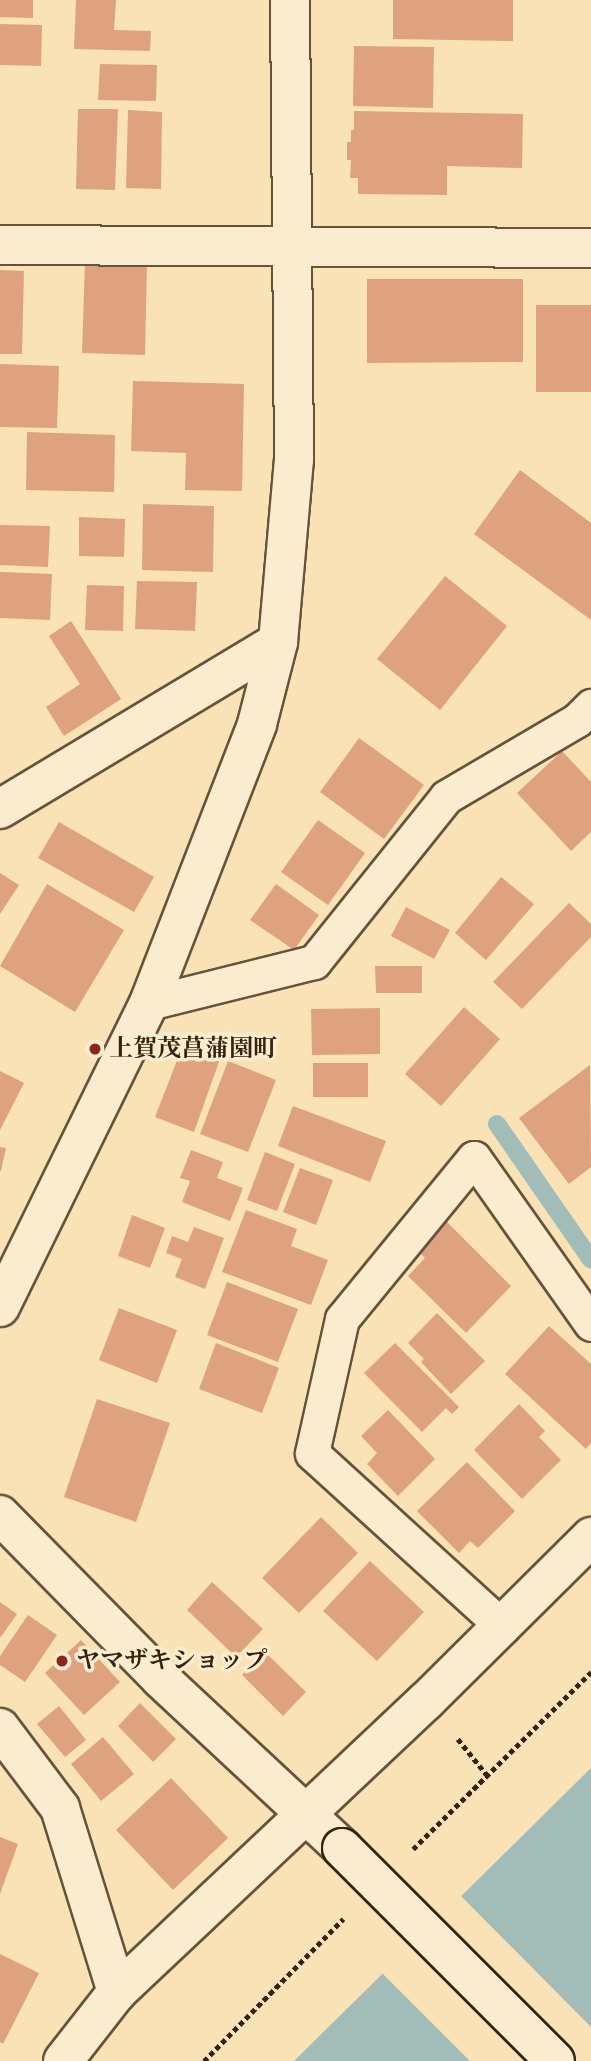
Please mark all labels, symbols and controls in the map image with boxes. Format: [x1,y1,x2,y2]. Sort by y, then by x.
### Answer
place label: 上賀茂菖蒲園町 [109,1035,277,1063]
marker: 上賀茂菖蒲園町 [87,1041,103,1057]
place label: ヤマザキショップ [76,1647,268,1675]
marker: ヤマザキショップ [54,1653,70,1669]

